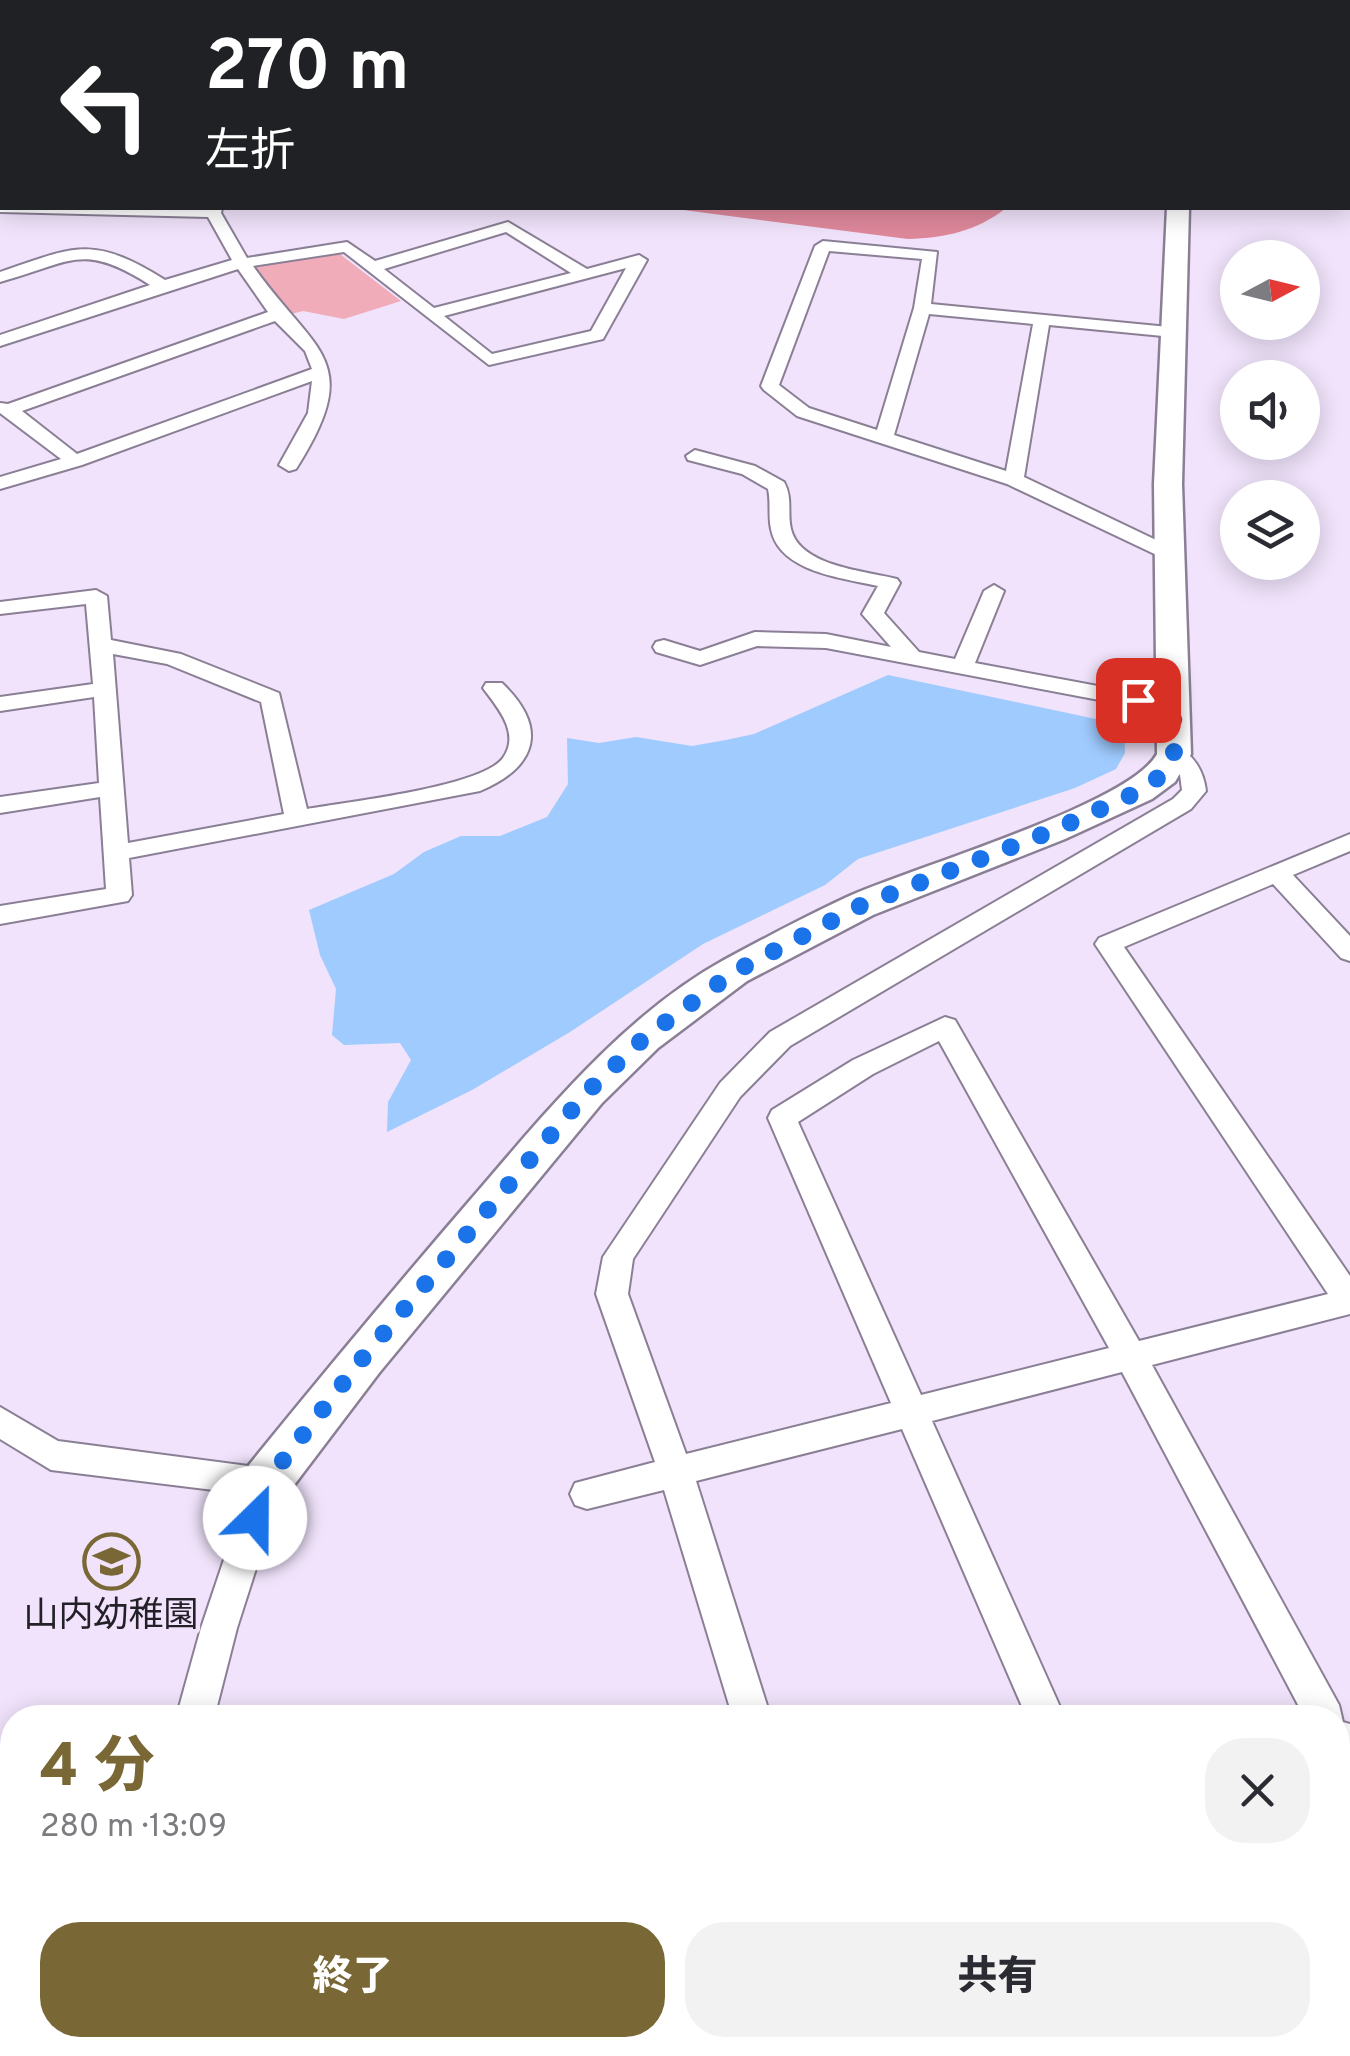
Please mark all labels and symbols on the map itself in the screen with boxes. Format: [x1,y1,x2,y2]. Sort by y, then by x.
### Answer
north arrow [1220,240,1320,340]
pin [1096,658,1181,743]
position arrow [203,1466,307,1570]
school or university icon: 山内幼稚園 [81,1531,141,1591]
place label: 山内幼稚園 [23,1595,199,1639]

